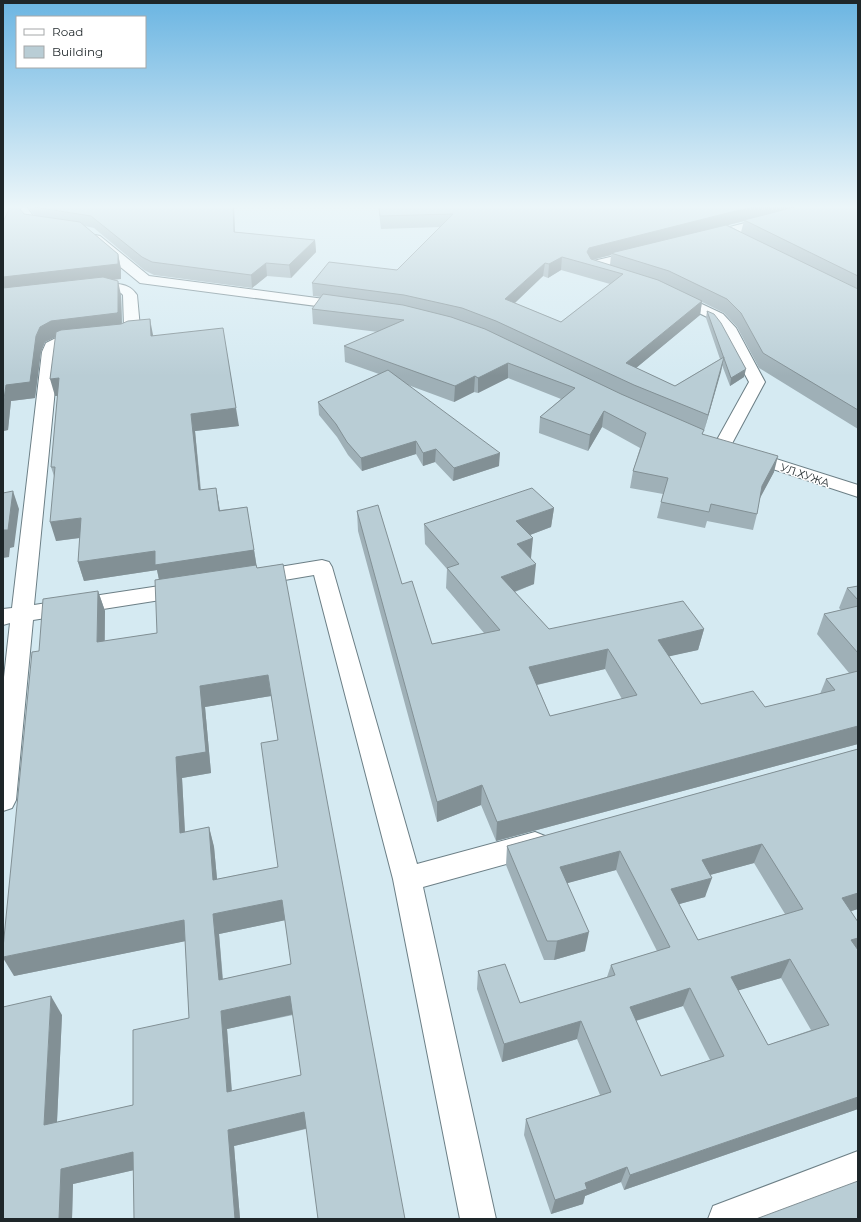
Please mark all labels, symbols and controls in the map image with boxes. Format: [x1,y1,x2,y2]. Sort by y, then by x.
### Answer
legend [16,16,146,68]
text: Road [52,24,83,39]
text: Building [52,44,103,59]
street label: УЛ.ХУЖА [778,460,832,490]

